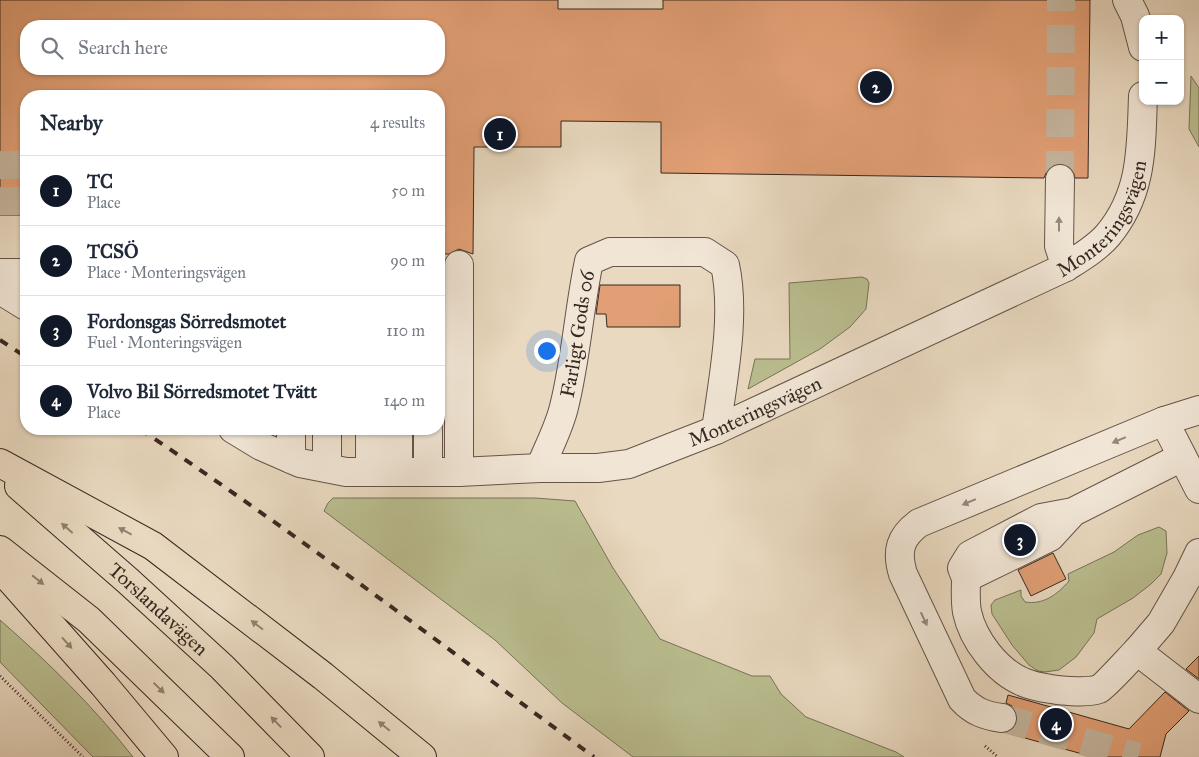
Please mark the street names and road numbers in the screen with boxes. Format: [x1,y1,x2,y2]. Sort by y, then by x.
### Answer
street label: Monteringsvägen [1052,158,1151,282]
street label: Farligt Gods 06 [555,267,599,400]
street label: Monteringsvägen [685,371,825,452]
street label: Torslandavägen [104,558,213,661]

